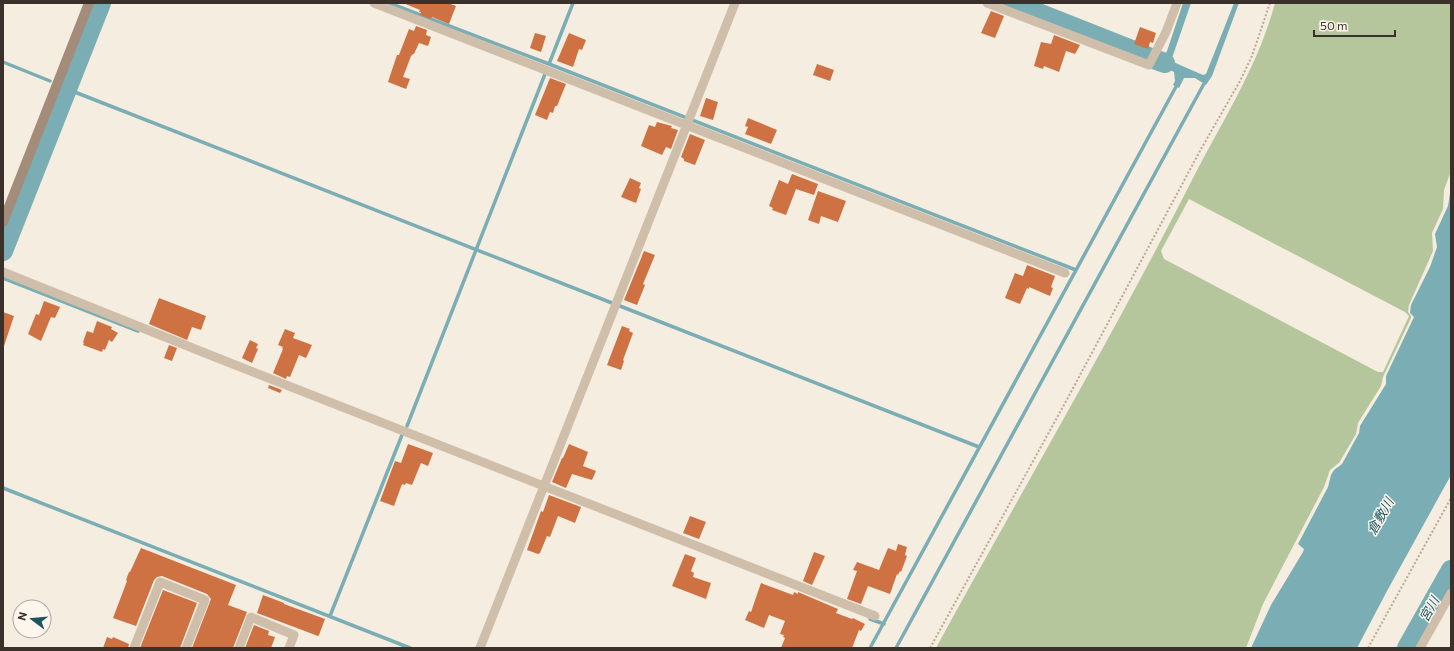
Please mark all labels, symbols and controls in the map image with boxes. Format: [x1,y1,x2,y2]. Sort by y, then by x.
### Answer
scale bar [1314,12,1395,38]
text: 50 m [1320,18,1348,32]
water label: 倉敷川 [1363,493,1398,537]
water label: 宮川 [1416,592,1443,624]
north arrow [12,599,52,639]
text: N [15,610,29,622]

